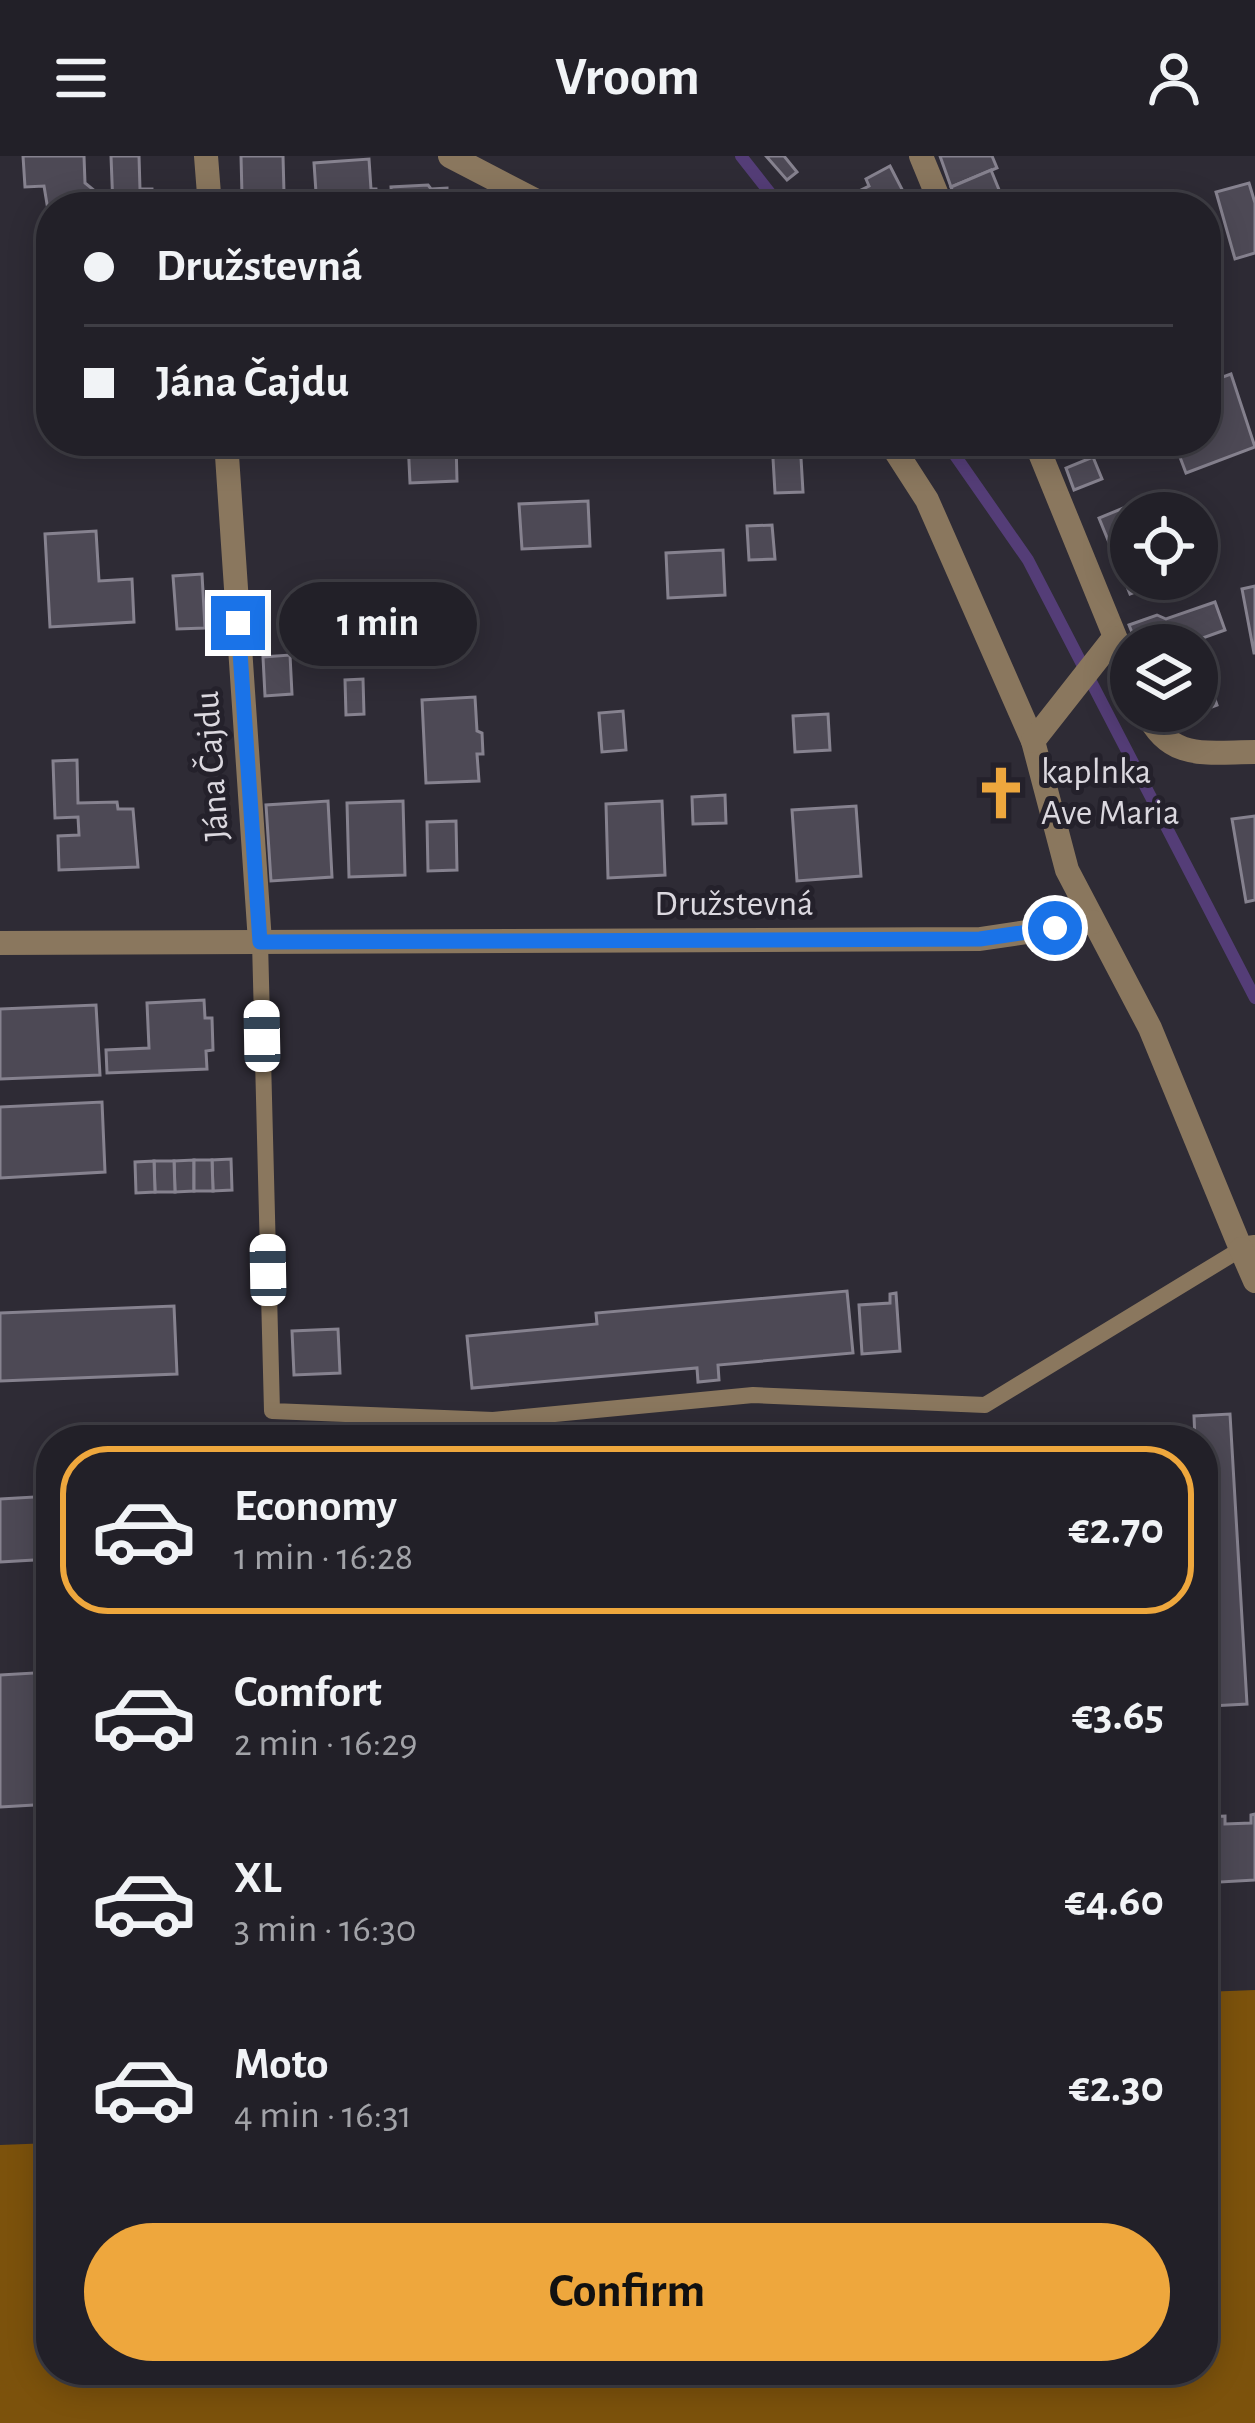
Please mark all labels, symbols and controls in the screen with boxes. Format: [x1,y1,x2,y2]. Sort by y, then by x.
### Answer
icon: menu [48,45,114,111]
icon: person [1141,45,1207,111]
text: Vroom [555,51,700,105]
text: Družstevná [156,244,363,289]
text: Jána Čajdu [156,360,349,405]
map controls [1110,492,1218,732]
button: locate [1110,492,1218,600]
callout: 1 min [280,581,478,665]
route end [211,596,265,650]
text: 1 min [337,604,419,643]
button: layers [1110,624,1218,732]
street label: Jána Čajdu [187,690,235,842]
place label: kaplnka Ave Maria [1041,754,1180,831]
church icon: kaplnka Ave Maria [972,764,1030,822]
street label: Družstevná [654,886,814,922]
route start [1028,901,1082,955]
car [243,1000,281,1072]
car [249,1234,287,1306]
icon: car [90,1476,198,1584]
text: Economy [234,1484,397,1529]
text: €2.70 [1069,1507,1164,1552]
text: 1 min · 16:28 [234,1538,413,1577]
icon: car [90,1662,198,1770]
text: Comfort [234,1670,382,1715]
text: €3.65 [1072,1693,1164,1738]
text: 2 min · 16:29 [234,1724,418,1763]
icon: car [90,1848,198,1956]
text: XL [234,1856,282,1901]
text: €4.60 [1065,1879,1164,1924]
text: 3 min · 16:30 [234,1910,416,1949]
icon: car [90,2034,198,2142]
text: Moto [234,2042,329,2087]
text: €2.30 [1069,2065,1164,2110]
text: 4 min · 16:31 [234,2096,412,2135]
button: Confirm [84,2223,1170,2361]

